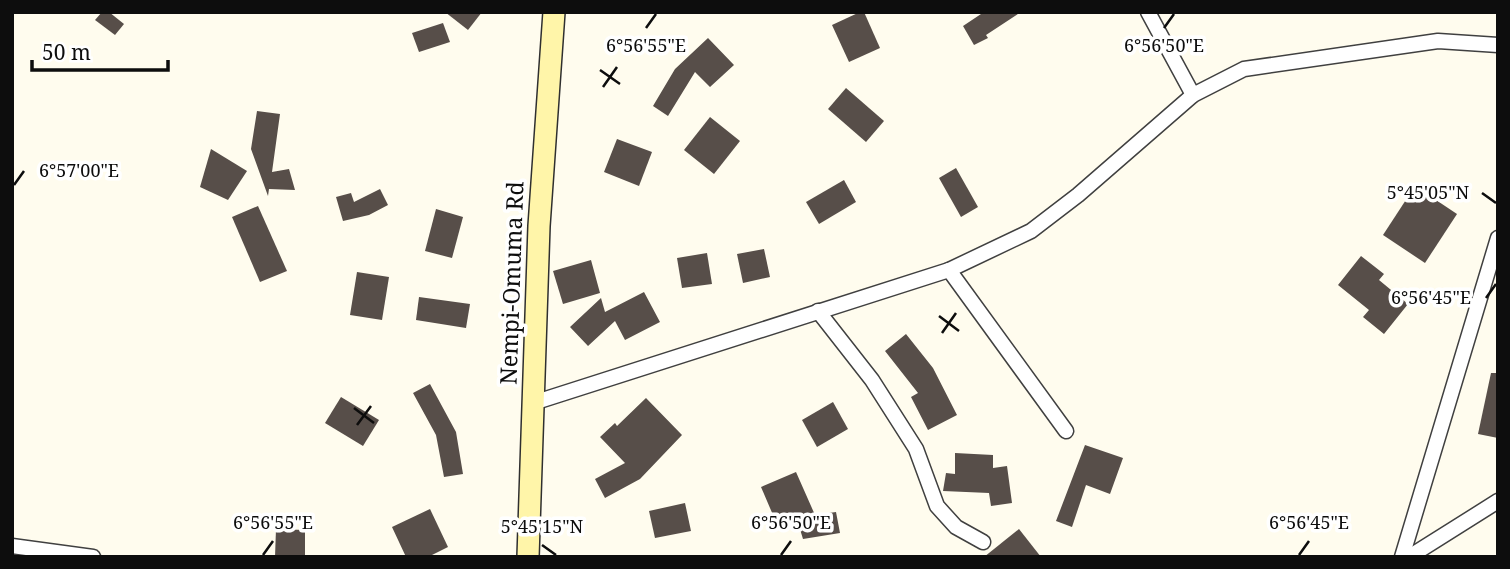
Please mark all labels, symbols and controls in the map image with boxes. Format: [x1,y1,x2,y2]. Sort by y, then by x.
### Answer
scale bar [32,28,168,72]
text: 6°56'55"E [606,33,686,57]
text: 6°56'50"E [1124,33,1204,57]
text: 50 m [42,38,91,66]
text: 6°57'00"E [39,158,119,182]
text: 5°45'05"N [1387,180,1470,204]
street label: Nempi-Omuma Rd [491,181,531,385]
text: 6°56'45"E [1391,285,1471,309]
text: 6°56'55"E [233,510,313,534]
text: 6°56'50"E [751,510,831,534]
text: 6°56'45"E [1269,510,1349,534]
text: 5°45'15"N [501,514,584,538]

